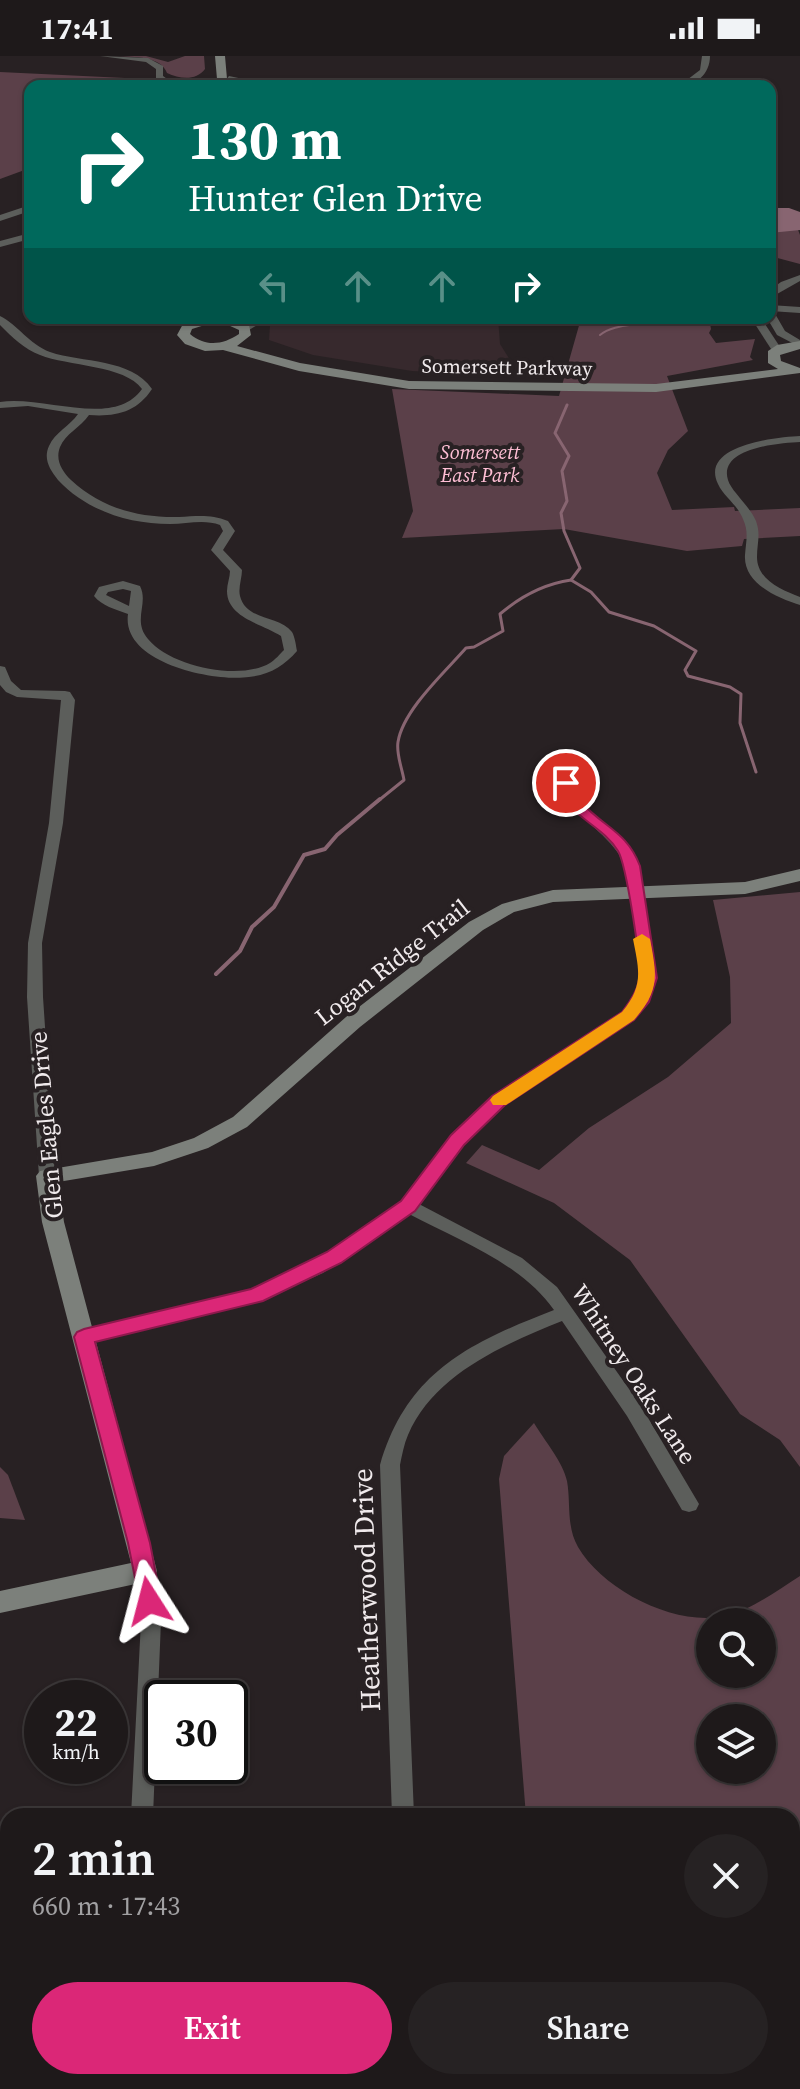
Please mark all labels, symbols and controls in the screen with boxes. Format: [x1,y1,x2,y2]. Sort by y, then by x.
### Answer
text: 17:41 [40,8,114,49]
text: 130 m [188,101,342,178]
icon: right [56,112,160,216]
text: Hunter Glen Drive [188,174,483,223]
icon: left [252,264,296,308]
icon: ahead [336,264,380,308]
icon: ahead [420,264,464,308]
icon: right [504,264,548,308]
street label: Somersett Parkway [421,352,593,383]
park label: Somersett East Park [440,438,521,489]
pin [532,749,600,817]
icon: arrive [544,761,588,805]
street label: Logan Ridge Trail [308,891,476,1033]
street label: Glen Eagles Drive [21,1030,71,1220]
street label: Whitney Oaks Lane [563,1278,705,1470]
street label: Heatherwood Drive [343,1468,389,1712]
position arrow [107,1559,191,1643]
map controls [696,1608,776,1784]
button: search [696,1608,776,1688]
speed limit sign: 30 [144,1680,248,1784]
text: 22 [54,1695,98,1749]
button: layers [696,1704,776,1784]
text: km/h [52,1738,100,1766]
text: 2 min [32,1825,155,1891]
button: close [684,1834,768,1918]
text: 660 m · 17:43 [32,1888,180,1924]
button: Exit [32,1982,392,2074]
button: Share [408,1982,768,2074]

